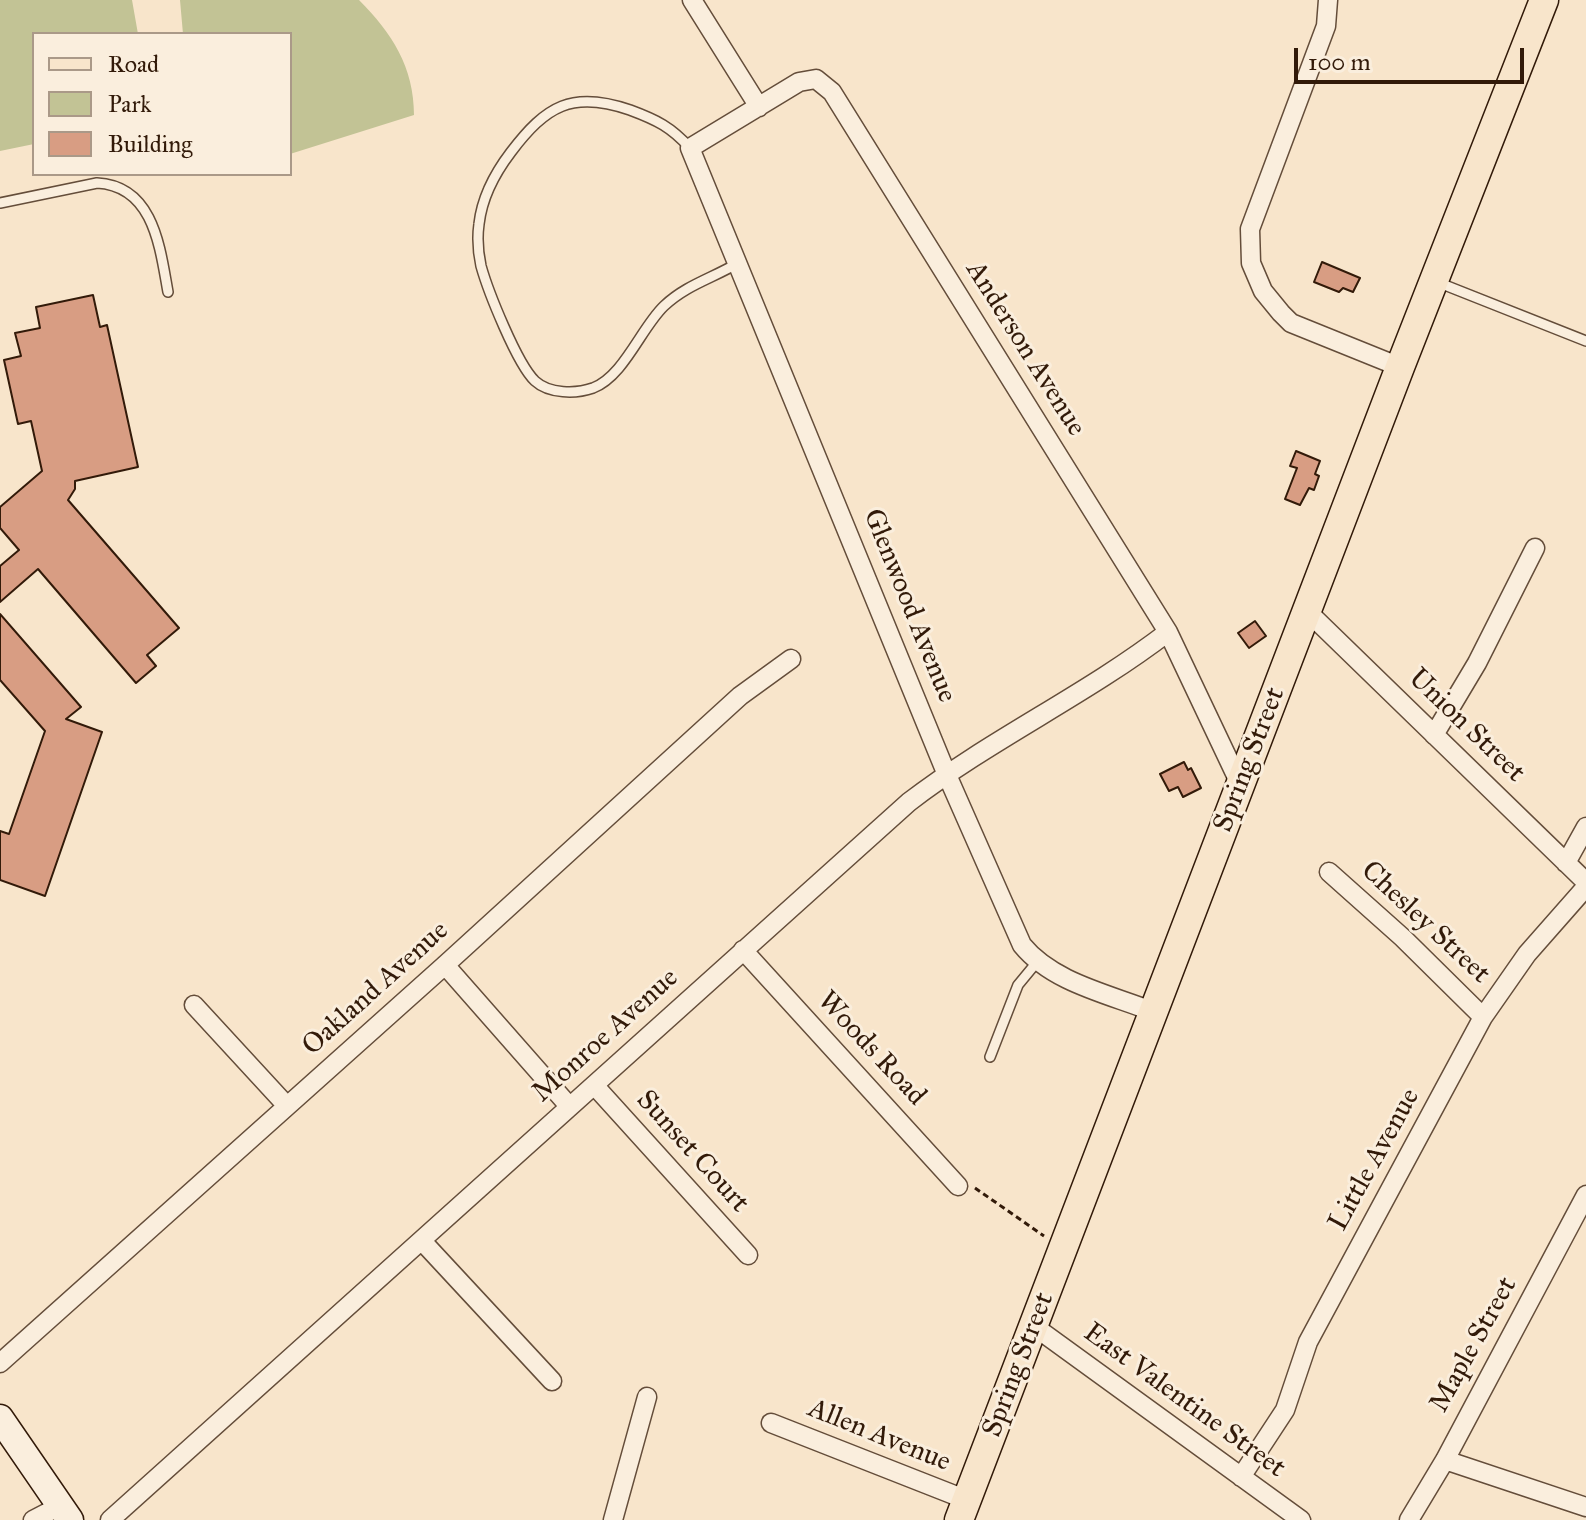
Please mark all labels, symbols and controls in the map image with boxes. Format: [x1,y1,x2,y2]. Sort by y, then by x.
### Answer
legend [32,32,292,176]
scale bar [1298,32,1528,82]
text: 100 m [1308,47,1371,77]
text: Road [108,49,159,79]
text: Park [108,89,151,119]
text: Building [108,129,193,159]
street label: Anderson Avenue [958,255,1092,443]
street label: Glenwood Avenue [855,504,963,708]
street label: Union Street [1401,662,1531,790]
street label: Spring Street [1207,683,1293,837]
street label: Chesley Street [1354,855,1496,991]
street label: Oakland Avenue [296,915,456,1063]
street label: Monroe Avenue [526,962,686,1110]
street label: Woods Road [810,985,932,1113]
street label: Little Avenue [1322,1083,1428,1237]
street label: Sunset Court [628,1084,756,1220]
street label: Maple Street [1423,1272,1525,1418]
street label: Spring Street [976,1288,1062,1442]
street label: East Valentine Street [1076,1316,1292,1486]
street label: Allen Avenue [803,1392,955,1480]

